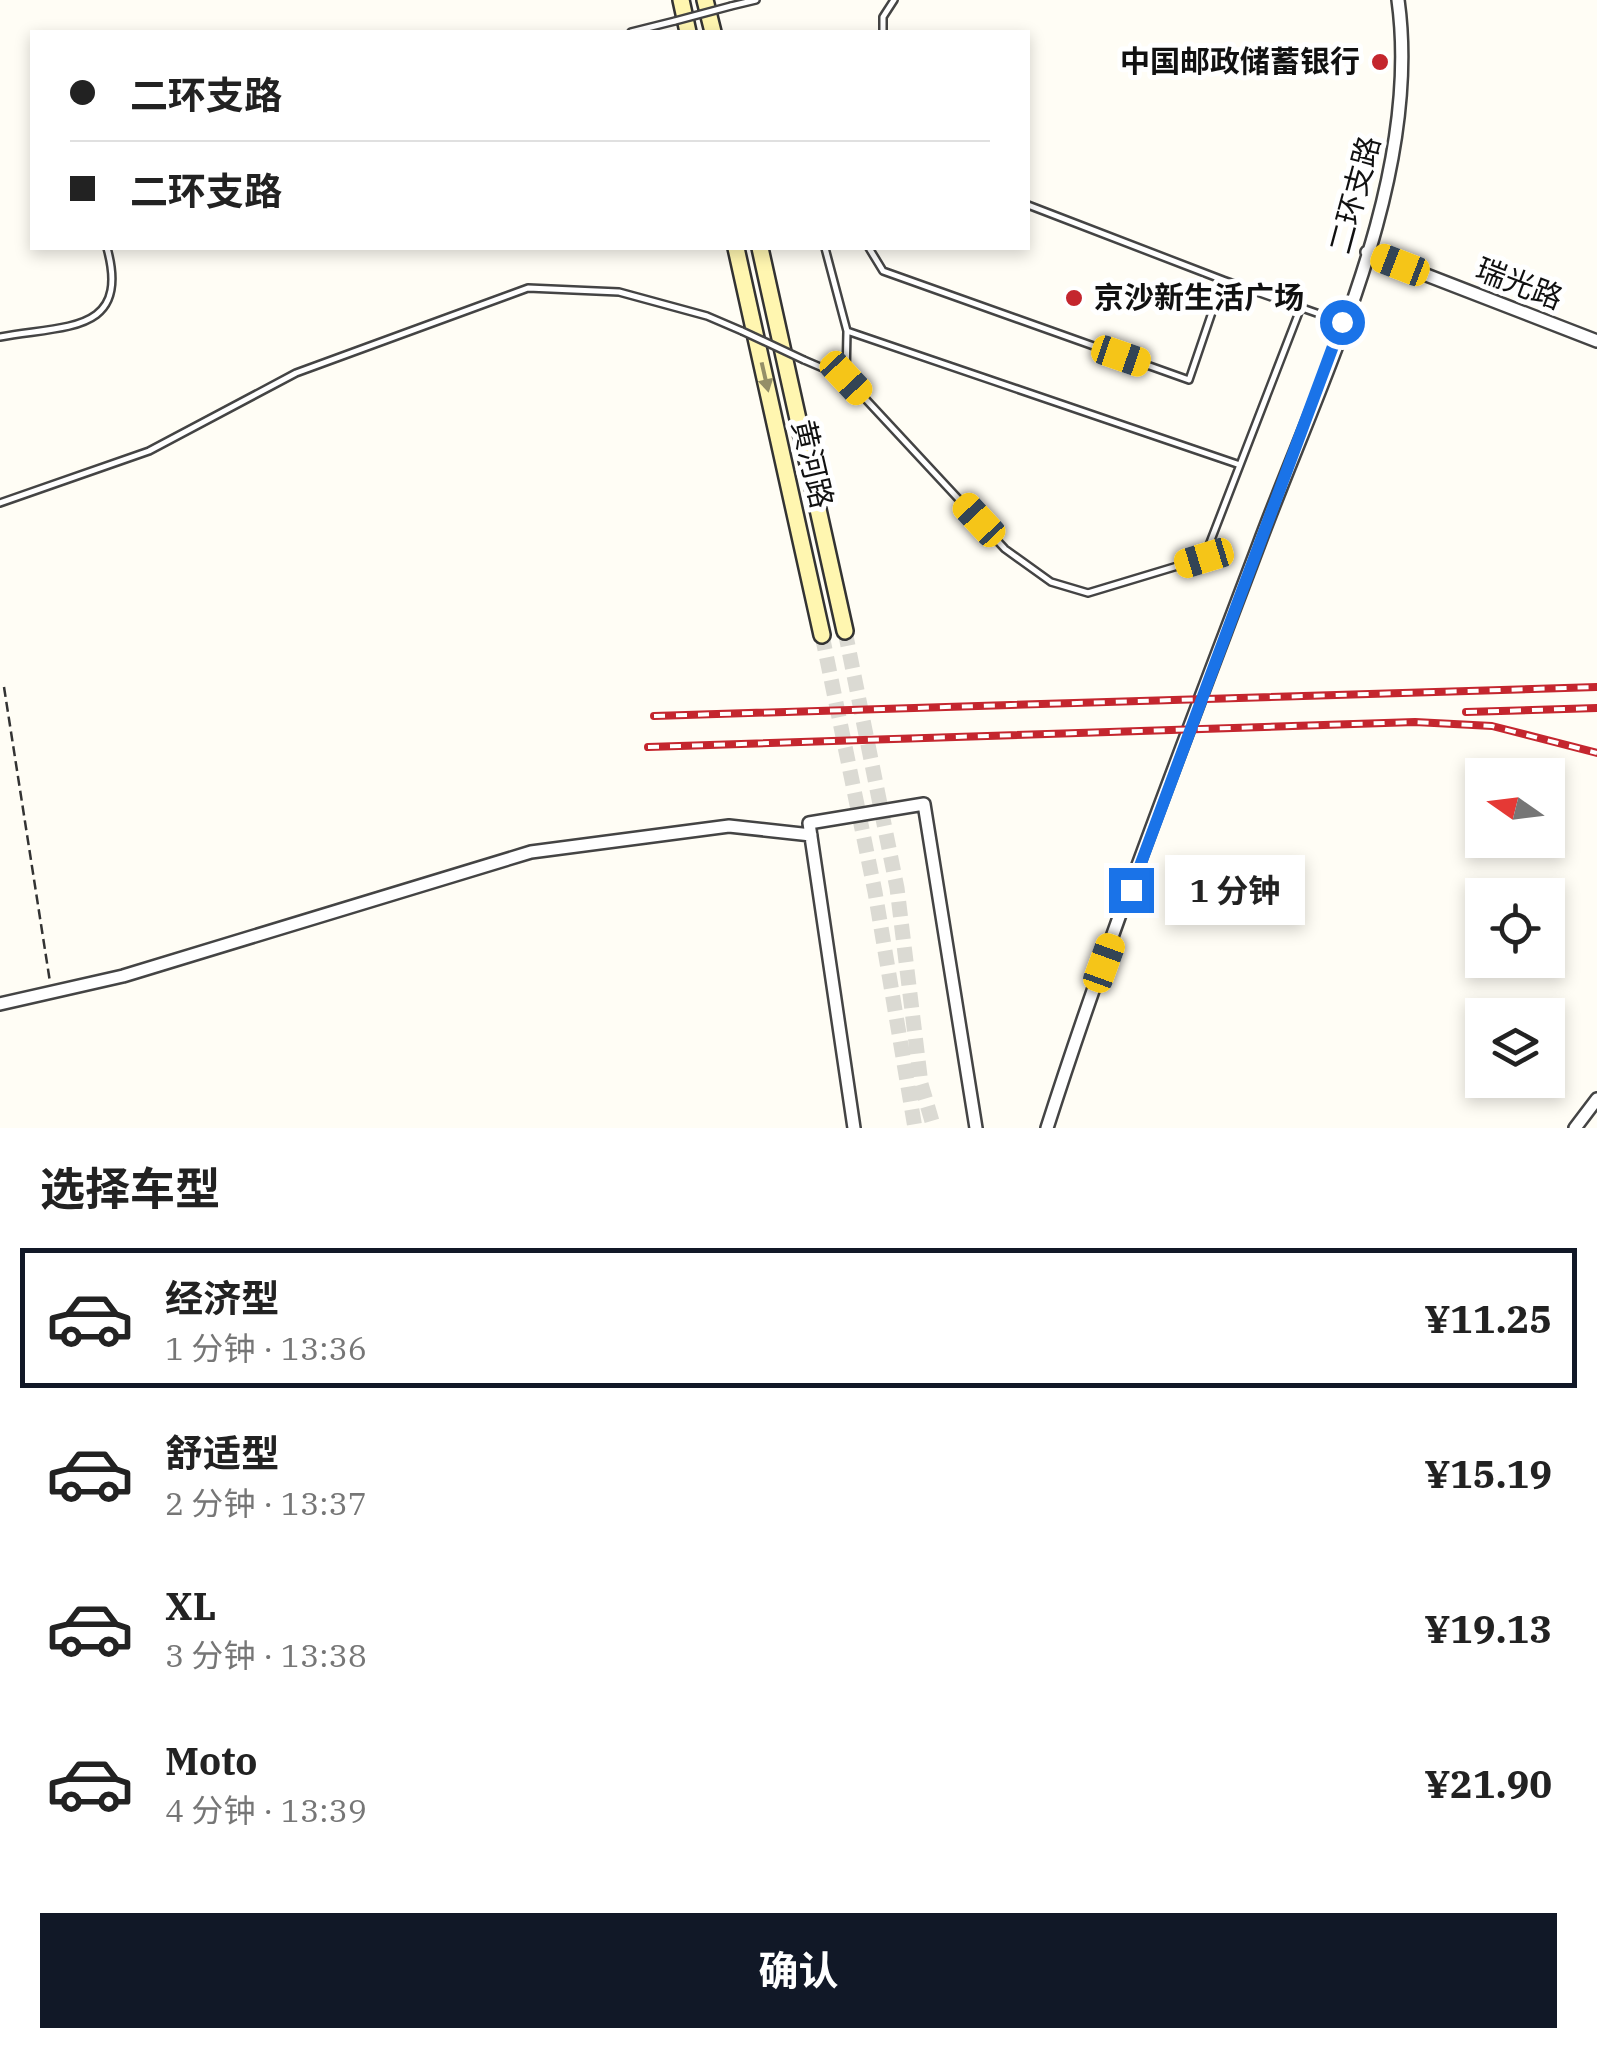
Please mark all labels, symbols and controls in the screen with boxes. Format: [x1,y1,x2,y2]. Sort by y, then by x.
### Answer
place label: 中国邮政储蓄银行 [1120,41,1360,80]
marker: 中国邮政储蓄银行 [1369,51,1391,73]
text: 二环支路 [130,70,282,119]
street label: 二环支路 [1319,132,1388,258]
text: 二环支路 [130,166,282,215]
car [1367,240,1433,290]
street label: 瑞光路 [1471,248,1569,317]
place label: 京沙新生活广场 [1094,277,1304,316]
marker: 京沙新生活广场 [1063,287,1085,309]
route start [1320,300,1365,345]
car [1088,332,1154,380]
car [815,346,877,410]
one-way arrow [757,362,773,393]
street label: 黄河路 [784,415,843,512]
car [948,488,1010,552]
car [1171,535,1237,581]
north arrow [1465,758,1565,858]
map controls [1465,758,1565,1098]
callout: 1 分钟 [1166,855,1306,925]
route end [1109,868,1154,913]
text: 1 分钟 [1190,869,1280,911]
button: locate [1465,878,1565,978]
car [1080,930,1128,996]
button: layers [1465,998,1565,1098]
text: 选择车型 [40,1159,220,1217]
icon: car [45,1273,135,1363]
text: 经济型 [165,1273,279,1322]
text: ¥11.25 [1424,1294,1552,1343]
text: 1 分钟 · 13:36 [165,1327,367,1369]
icon: car [45,1428,135,1518]
text: 舒适型 [165,1428,279,1477]
text: ¥15.19 [1424,1449,1552,1498]
text: 2 分钟 · 13:37 [165,1482,367,1524]
text: XL [165,1581,216,1630]
icon: car [45,1583,135,1673]
text: ¥19.13 [1424,1604,1552,1653]
text: 3 分钟 · 13:38 [165,1634,367,1676]
text: Moto [165,1736,257,1785]
icon: car [45,1738,135,1828]
text: ¥21.90 [1424,1759,1552,1808]
text: 4 分钟 · 13:39 [165,1789,367,1831]
button: 确认 [40,1913,1557,2028]

